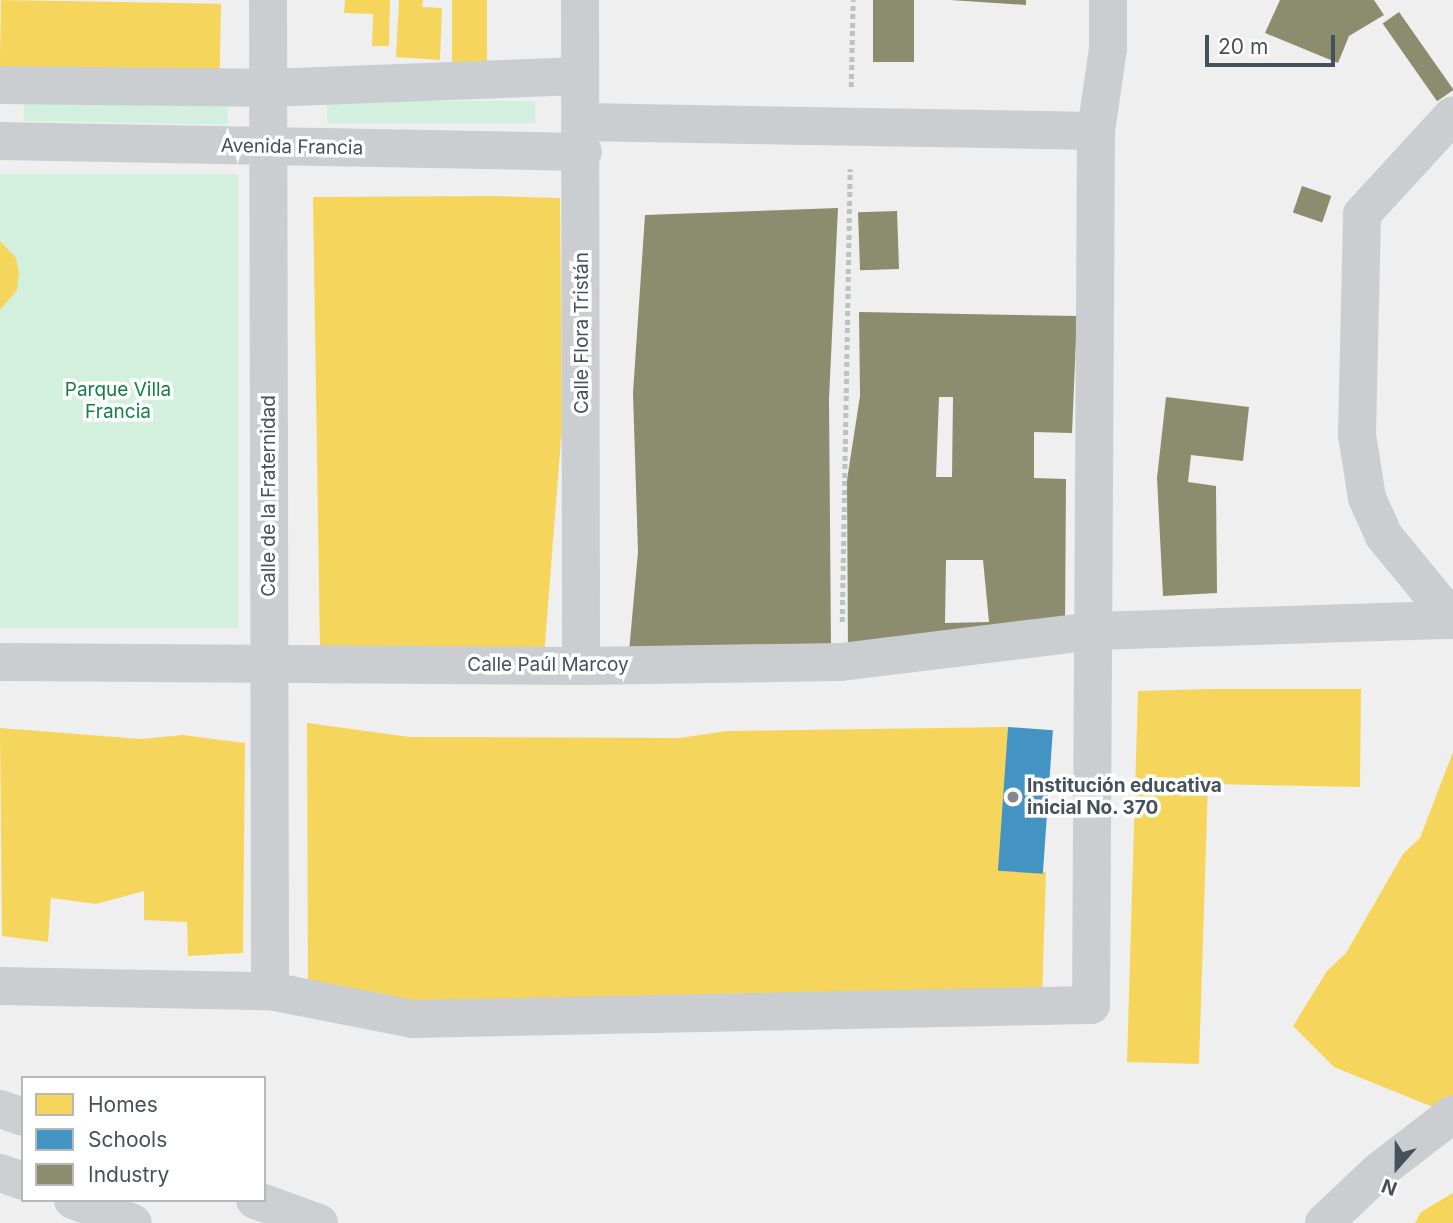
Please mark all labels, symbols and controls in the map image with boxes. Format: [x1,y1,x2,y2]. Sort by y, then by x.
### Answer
scale bar [1208,21,1338,65]
text: 20 m [1218,34,1268,59]
street label: Avenida Francia [221,134,363,160]
street label: Calle Flora Tristán [571,252,593,414]
park label: Parque Villa Francia [65,379,171,423]
street label: Calle de la Fraternidad [258,395,280,597]
street label: Calle Paúl Marcoy [467,654,629,676]
place label: Institución educativa inicial No. 370 [1027,775,1222,819]
marker: Institución educativa inicial No. 370 [1005,789,1021,805]
legend [21,1076,266,1202]
text: Homes [88,1092,158,1117]
text: Schools [88,1127,167,1152]
north arrow [1362,1132,1432,1202]
text: Industry [88,1162,169,1187]
text: N [1378,1174,1400,1200]

